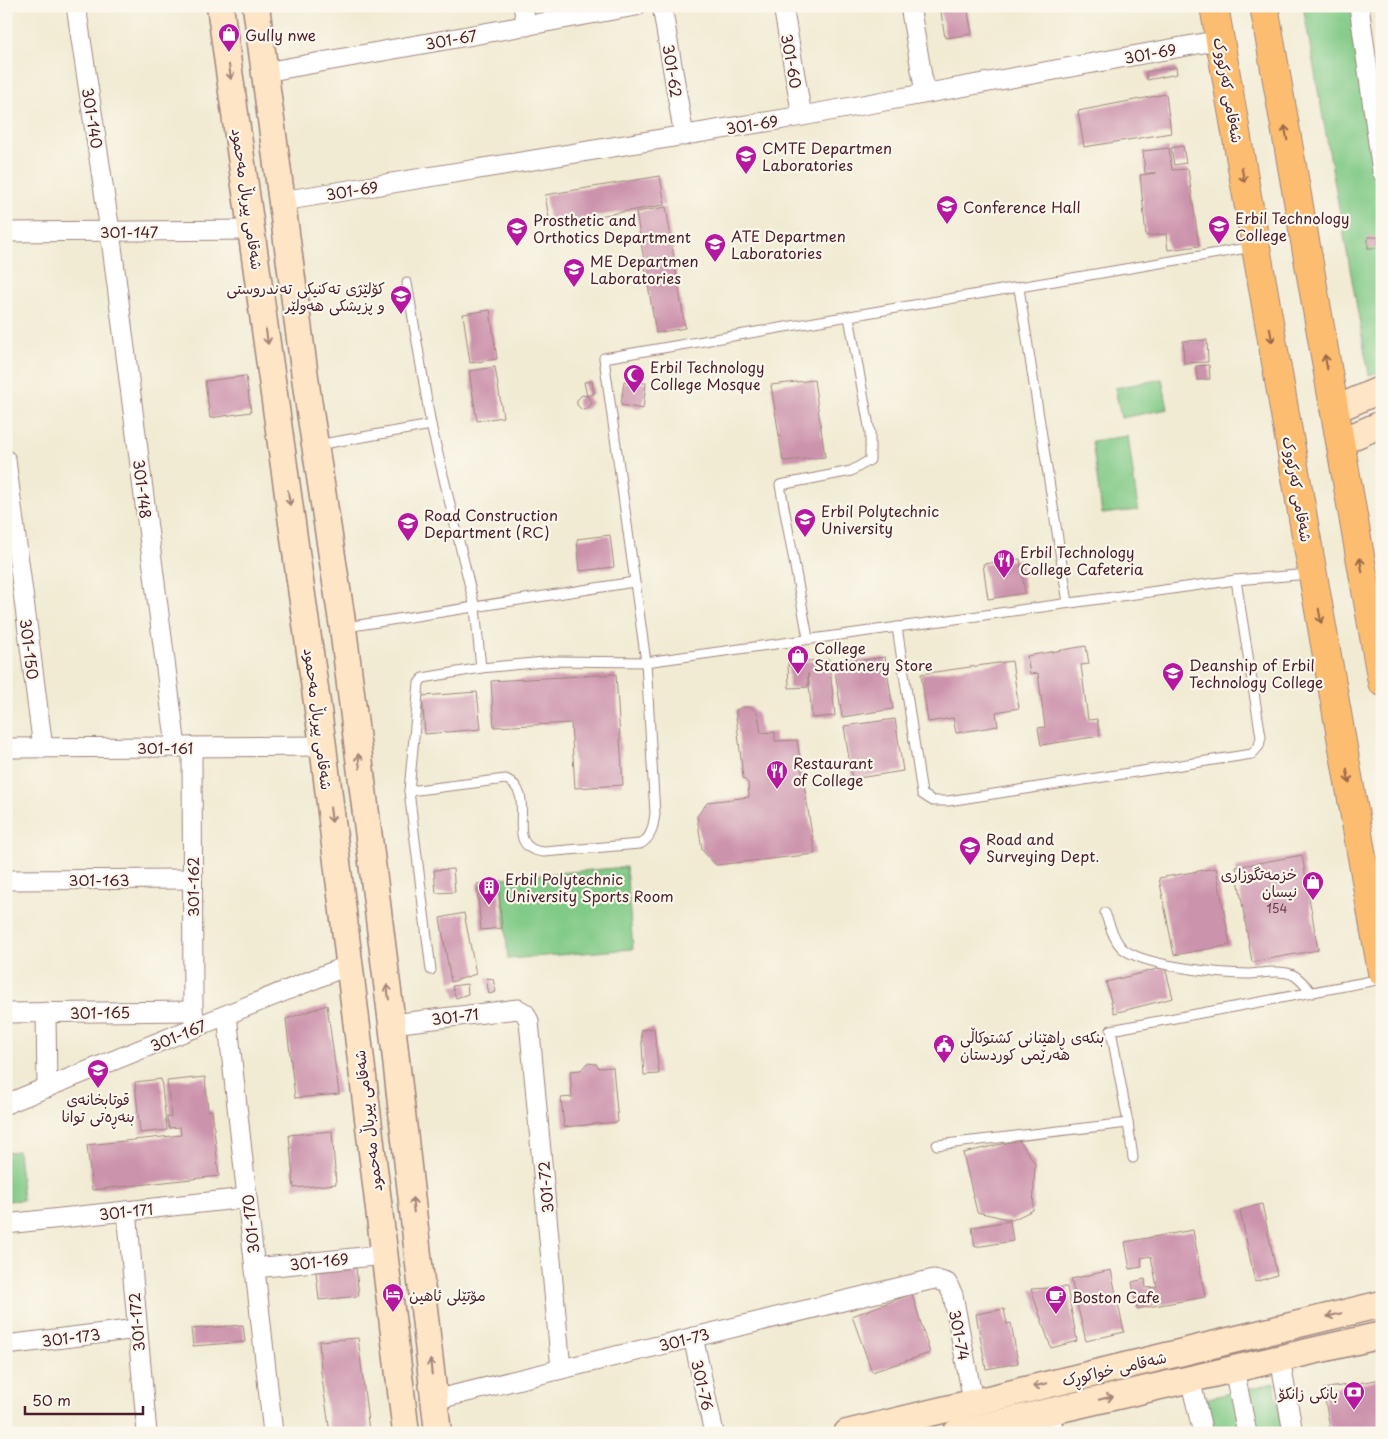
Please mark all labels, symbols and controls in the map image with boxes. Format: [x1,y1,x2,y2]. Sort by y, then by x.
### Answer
shop icon: Gully nwe [217,22,241,53]
place label: Gully nwe [245,23,316,46]
street label: 301-67 [423,23,479,55]
street label: 301-60 [776,32,808,90]
street label: شەقامی کەرکووک [1208,35,1250,145]
street label: 301-69 [1122,37,1178,69]
street label: 301-62 [657,43,689,99]
one-way arrow [225,63,235,79]
street label: 301-140 [77,86,109,150]
street label: 301-69 [724,109,780,139]
one-way arrow [1280,125,1290,141]
street label: شەقامی پیرباڵ مەحمود [227,127,269,271]
place label: CMTE Departmen Laboratories [762,136,892,176]
school or university icon: CMTE Departmen Laboratories [734,144,758,175]
one-way arrow [1239,167,1249,183]
street label: 301-69 [324,175,380,205]
school or university icon: Conference Hall [935,194,959,225]
place label: Conference Hall [963,195,1080,218]
place label: Erbil Technology College [1235,206,1350,246]
place label: Prosthetic and Orthotics Department [533,208,691,248]
school or university icon: Erbil Technology College [1207,214,1231,245]
school or university icon: Prosthetic and Orthotics Department [505,216,529,247]
street label: 301-147 [100,220,159,243]
place label: ATE Departmen Laboratories [731,224,846,264]
school or university icon: ATE Departmen Laboratories [703,232,727,263]
place label: ME Departmen Laboratories [590,249,699,289]
school or university icon: ME Departmen Laboratories [562,257,586,288]
place label: کۆلێژی تەکنیکی تەندروستی و پزیشکی هەولێر [227,276,385,316]
school or university icon: کۆلێژی تەکنیکی تەندروستی و پزیشکی هەولێر [389,284,413,315]
one-way arrow [1267,327,1277,343]
one-way arrow [262,328,272,344]
one-way arrow [1320,354,1330,370]
place label: Erbil Technology College Mosque [650,355,765,395]
mosque icon: Erbil Technology College Mosque [622,363,646,394]
street label: شەقامی کەرکووک [1277,434,1319,544]
street label: 301-148 [128,458,158,520]
one-way arrow [284,489,294,505]
place label: Erbil Polytechnic University [821,499,939,539]
place label: Road Construction Department (RC) [424,503,558,543]
school or university icon: Erbil Polytechnic University [793,507,817,538]
school or university icon: Road Construction Department (RC) [396,511,420,542]
place label: Erbil Technology College Cafeteria [1020,540,1144,580]
restaurant icon: Erbil Technology College Cafeteria [992,548,1016,579]
one-way arrow [1356,557,1366,573]
one-way arrow [1315,607,1325,623]
street label: 301-150 [15,617,45,681]
place label: College Stationery Store [814,636,933,676]
shop icon: College Stationery Store [786,644,810,675]
street label: شەقامی پیرباڵ مەحمود [299,647,339,791]
place label: Deanship of Erbil Technology College [1189,653,1323,693]
school or university icon: Deanship of Erbil Technology College [1161,661,1185,692]
street label: 301-161 [137,736,193,759]
place label: Restaurant of College [793,751,873,791]
one-way arrow [354,753,364,769]
restaurant icon: Restaurant of College [765,759,789,790]
one-way arrow [1343,768,1353,784]
one-way arrow [326,807,336,823]
place label: Road and Surveying Dept. [986,827,1100,867]
school or university icon: Road and Surveying Dept. [958,835,982,866]
street label: 301-162 [181,857,204,917]
place label: خزمەتگوزاری نیسان [1221,862,1297,902]
place label: Erbil Polytechnic University Sports Room [505,867,674,907]
street label: 301-163 [68,868,130,891]
shop icon: خزمەتگوزاری نیسان [1301,870,1325,901]
building icon: Erbil Polytechnic University Sports Room [477,875,501,906]
house number: 154 [1266,899,1288,917]
one-way arrow [383,984,393,1000]
street label: 301-165 [70,1000,130,1024]
street label: 301-71 [430,1002,480,1030]
street label: 301-167 [146,1013,210,1057]
place label: بنکەی ڕاهێنانی کشتوکاڵی هەرێمی کوردستان [960,1025,1104,1065]
public building icon: بنکەی ڕاهێنانی کشتوکاڵی هەرێمی کوردستان [932,1033,956,1064]
street label: شەقامی پیرباڵ مەحمود [347,1049,387,1193]
school or university icon: قوتابخانەی بنەڕەتی توانا [86,1058,110,1089]
place label: قوتابخانەی بنەڕەتی توانا [61,1087,135,1130]
street label: 301-72 [531,1160,559,1214]
street label: 301-170 [235,1193,265,1255]
street label: 301-171 [98,1197,154,1225]
one-way arrow [408,1198,418,1214]
street label: 301-169 [288,1246,350,1276]
hotel icon: مۆتێلی ئاهین [381,1282,405,1313]
place label: مۆتێلی ئاهین [409,1283,486,1306]
cafe icon: Boston Cafe [1044,1284,1068,1315]
place label: Boston Cafe [1072,1285,1160,1308]
street label: 301-172 [122,1292,150,1352]
street label: 301-74 [944,1308,976,1362]
one-way arrow [1327,1311,1343,1320]
street label: 301-173 [40,1322,102,1352]
street label: 301-73 [656,1322,712,1356]
street label: شەقامی خواکوڕک [1059,1345,1169,1394]
street label: 301-76 [686,1357,720,1413]
one-way arrow [426,1359,435,1375]
bank icon: بانکی زانکۆ [1342,1380,1366,1411]
one-way arrow [1032,1381,1048,1390]
place label: بانکی زانکۆ [1278,1381,1338,1404]
scale bar [25,1384,142,1416]
text: 50 m [32,1388,71,1411]
one-way arrow [1097,1393,1113,1402]

